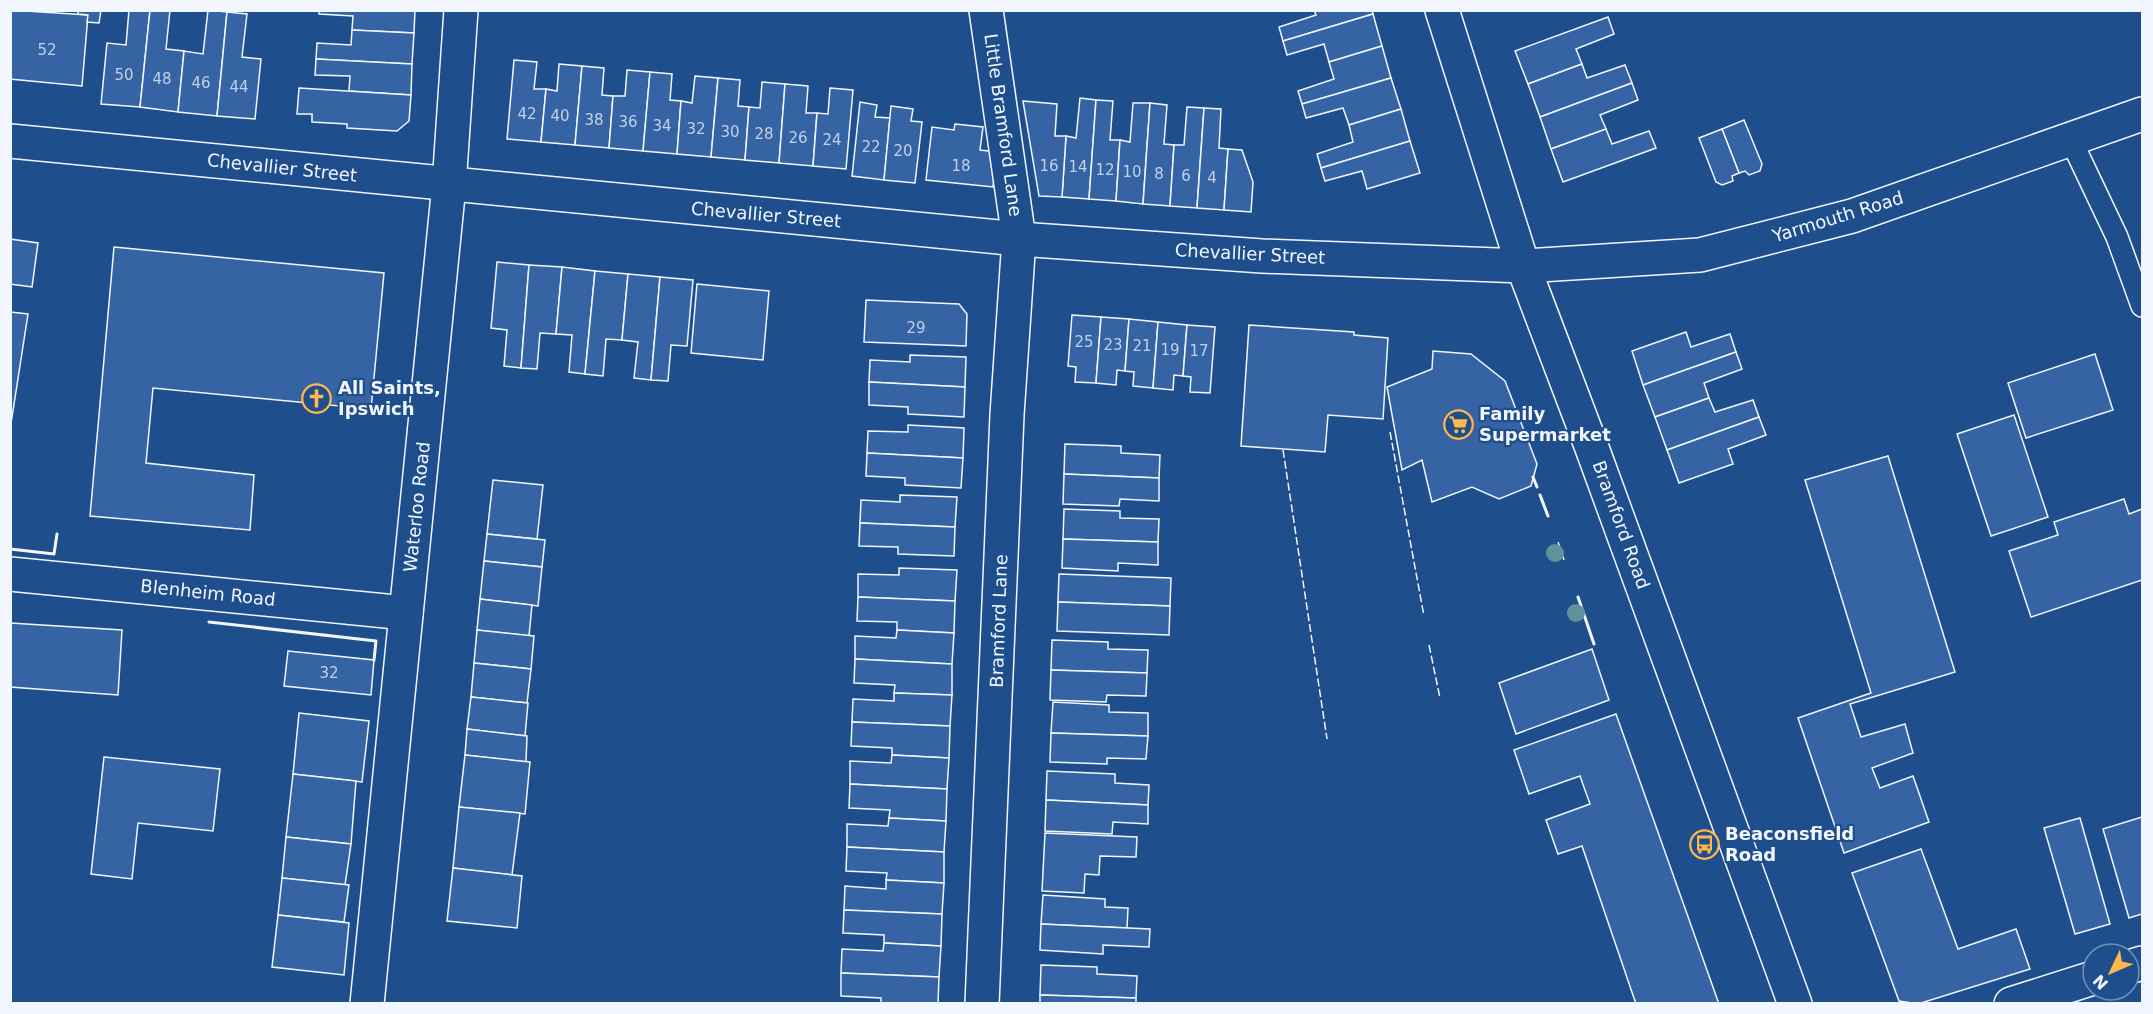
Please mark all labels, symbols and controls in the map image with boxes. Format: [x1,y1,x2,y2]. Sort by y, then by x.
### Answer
street label: Little Bramford Lane [980,32,1027,218]
house number: 52 [37,41,57,59]
house number: 50 [114,66,134,84]
house number: 48 [152,70,172,88]
house number: 46 [191,74,211,92]
house number: 44 [229,78,249,96]
house number: 42 [517,105,537,123]
house number: 40 [550,107,570,125]
house number: 38 [584,111,604,129]
house number: 36 [618,113,638,131]
house number: 34 [652,117,672,135]
house number: 32 [686,120,706,138]
house number: 30 [720,123,740,141]
house number: 28 [754,125,774,143]
house number: 26 [788,129,808,147]
house number: 24 [822,131,842,149]
house number: 22 [861,138,881,156]
house number: 20 [893,142,913,160]
street label: Chevallier Street [206,149,358,186]
house number: 18 [951,157,971,175]
house number: 16 [1039,157,1059,175]
house number: 14 [1068,158,1088,176]
house number: 12 [1095,161,1115,179]
house number: 10 [1122,163,1142,181]
house number: 8 [1154,165,1164,183]
house number: 6 [1181,167,1191,185]
house number: 4 [1207,169,1217,187]
street label: Yarmouth Road [1769,187,1906,247]
street label: Chevallier Street [690,197,842,232]
street label: Chevallier Street [1174,239,1326,268]
house number: 29 [906,319,926,337]
house number: 25 [1074,333,1094,351]
house number: 23 [1103,336,1123,354]
house number: 21 [1132,337,1152,355]
house number: 19 [1160,341,1180,359]
house number: 17 [1189,342,1209,360]
place label: All Saints, Ipswich [338,377,441,419]
church icon: All Saints, Ipswich [301,382,333,414]
place label: Family Supermarket [1479,403,1611,445]
supermarket icon: Family Supermarket [1442,408,1474,440]
street label: Waterloo Road [399,441,434,573]
street label: Bramford Road [1589,458,1654,592]
street label: Bramford Lane [986,554,1011,688]
street label: Blenheim Road [139,575,277,610]
house number: 32 [319,664,339,682]
place label: Beaconsfield Road [1725,823,1854,865]
bus stop icon: Beaconsfield Road [1688,828,1720,860]
north arrow [2081,942,2141,1002]
text: N [2089,971,2112,993]

